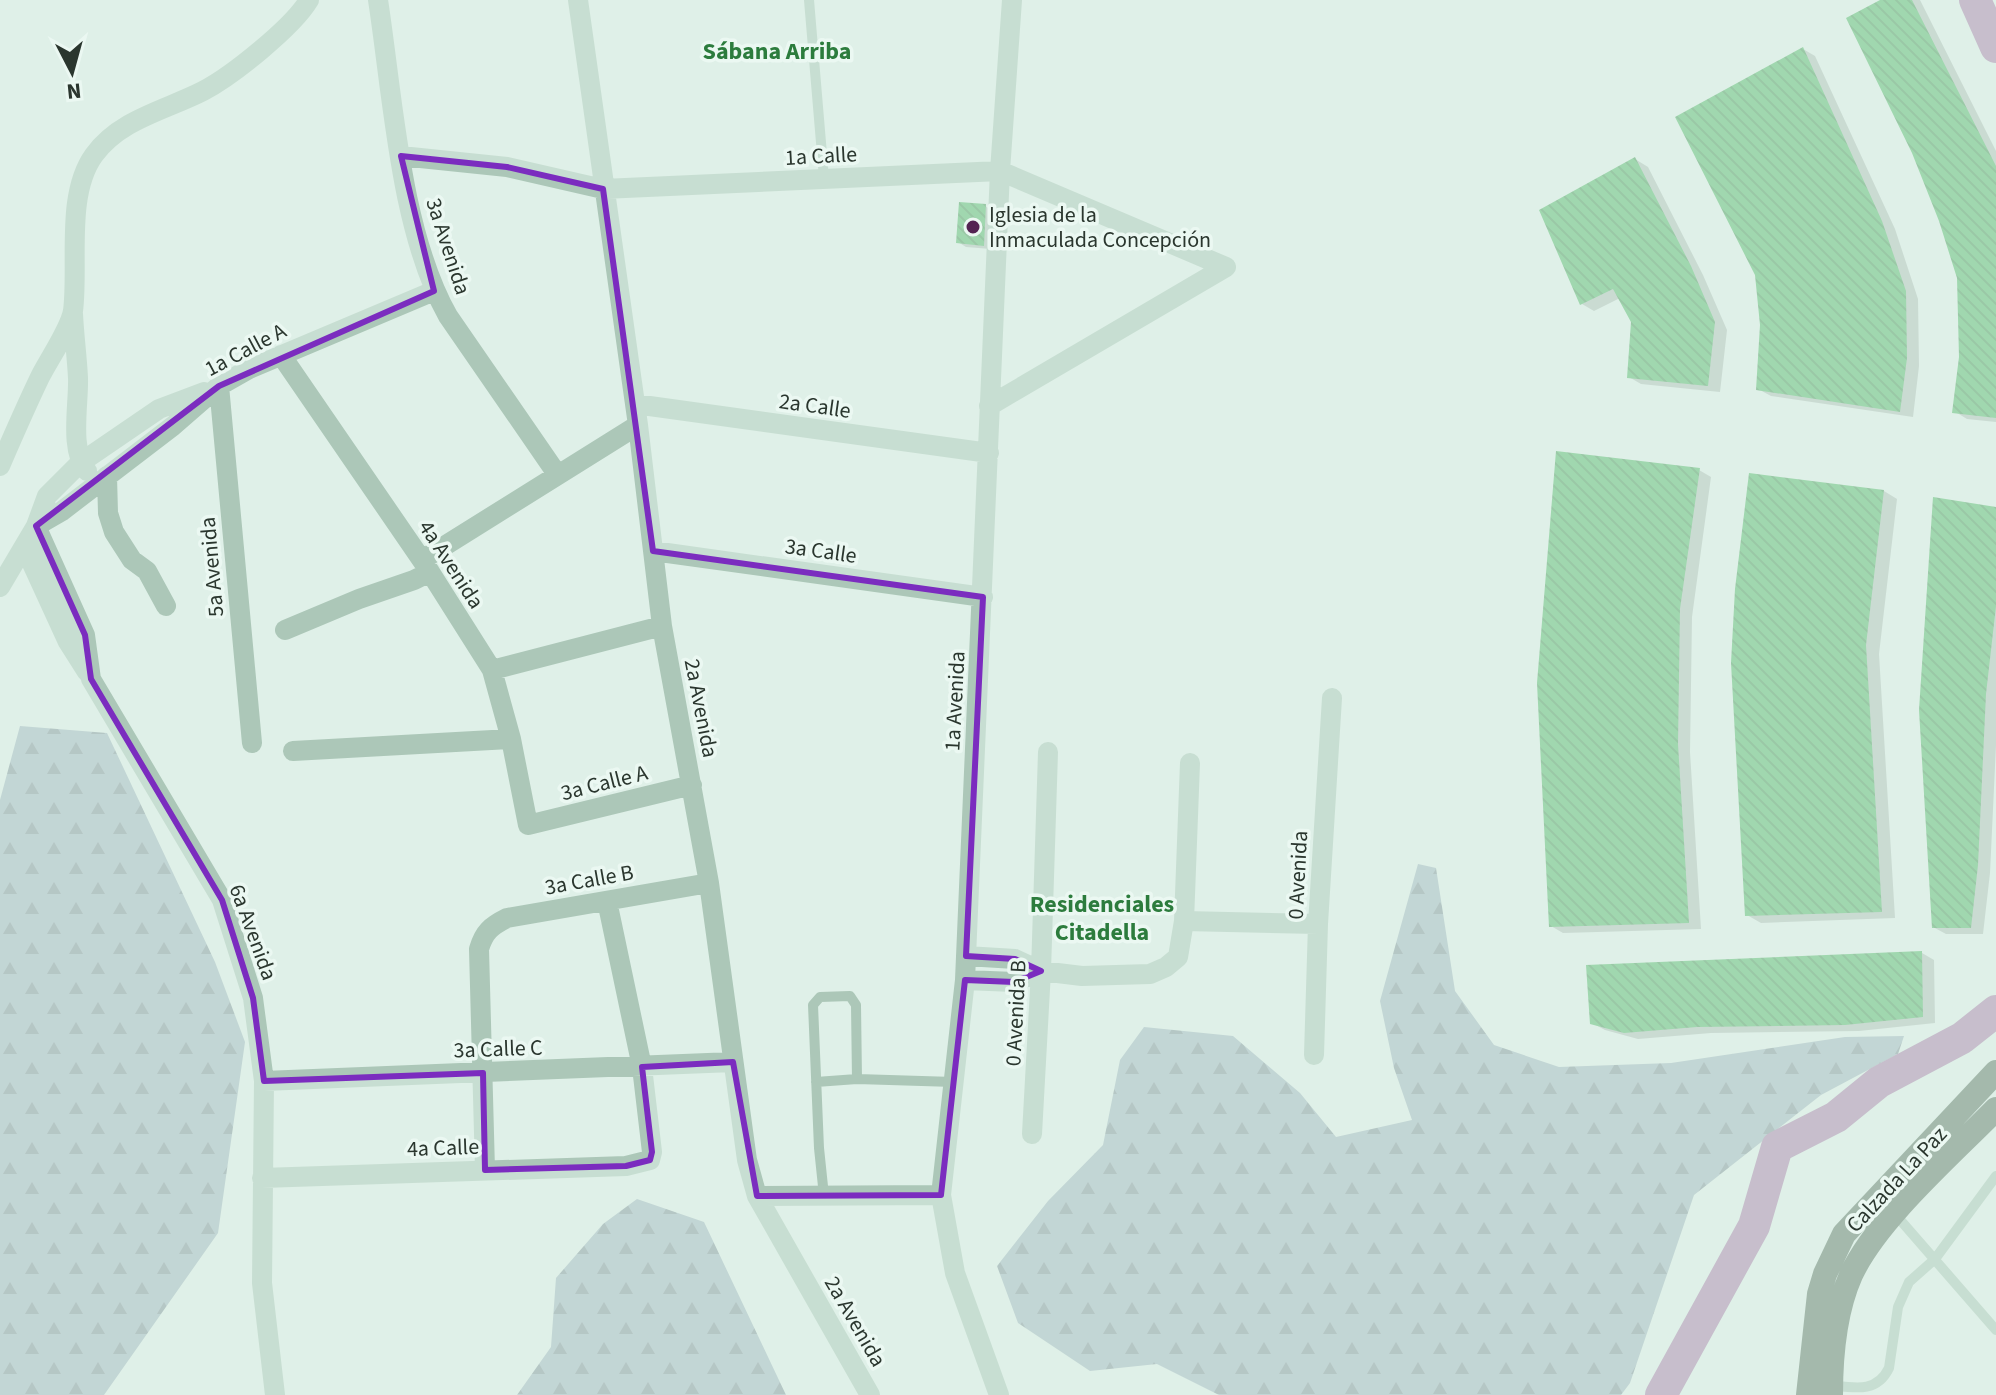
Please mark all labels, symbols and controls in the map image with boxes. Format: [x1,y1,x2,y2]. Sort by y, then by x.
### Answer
north arrow [32,32,112,112]
district label: Sábana Arriba [703,34,851,69]
text: N [65,74,83,108]
street label: 1a Calle [784,138,858,174]
street label: 3a Avenida [417,194,479,299]
place label: Iglesia de la Inmaculada Concepción [989,199,1211,256]
marker: Iglesia de la Inmaculada Concepción [964,218,982,236]
street label: 1a Calle A [199,315,292,385]
street label: 2a Calle [777,385,853,427]
street label: 4a Avenida [410,514,492,615]
street label: 5a Avenida [192,516,232,618]
street label: 3a Calle [783,530,859,572]
street label: 1a Avenida [936,650,974,752]
street label: 2a Avenida [676,656,726,760]
street label: 3a Calle A [557,757,651,809]
street label: 0 Avenida [1280,830,1316,920]
street label: 3a Calle B [542,856,636,904]
street label: 6a Avenida [221,880,285,985]
district label: Residenciales Citadella [1030,887,1174,950]
street label: 0 Avenida B [997,959,1035,1067]
street label: 3a Calle C [453,1031,543,1067]
street label: Calzada La Paz [1839,1119,1954,1240]
street label: 4a Calle [406,1131,480,1165]
street label: 2a Avenida [816,1270,894,1373]

